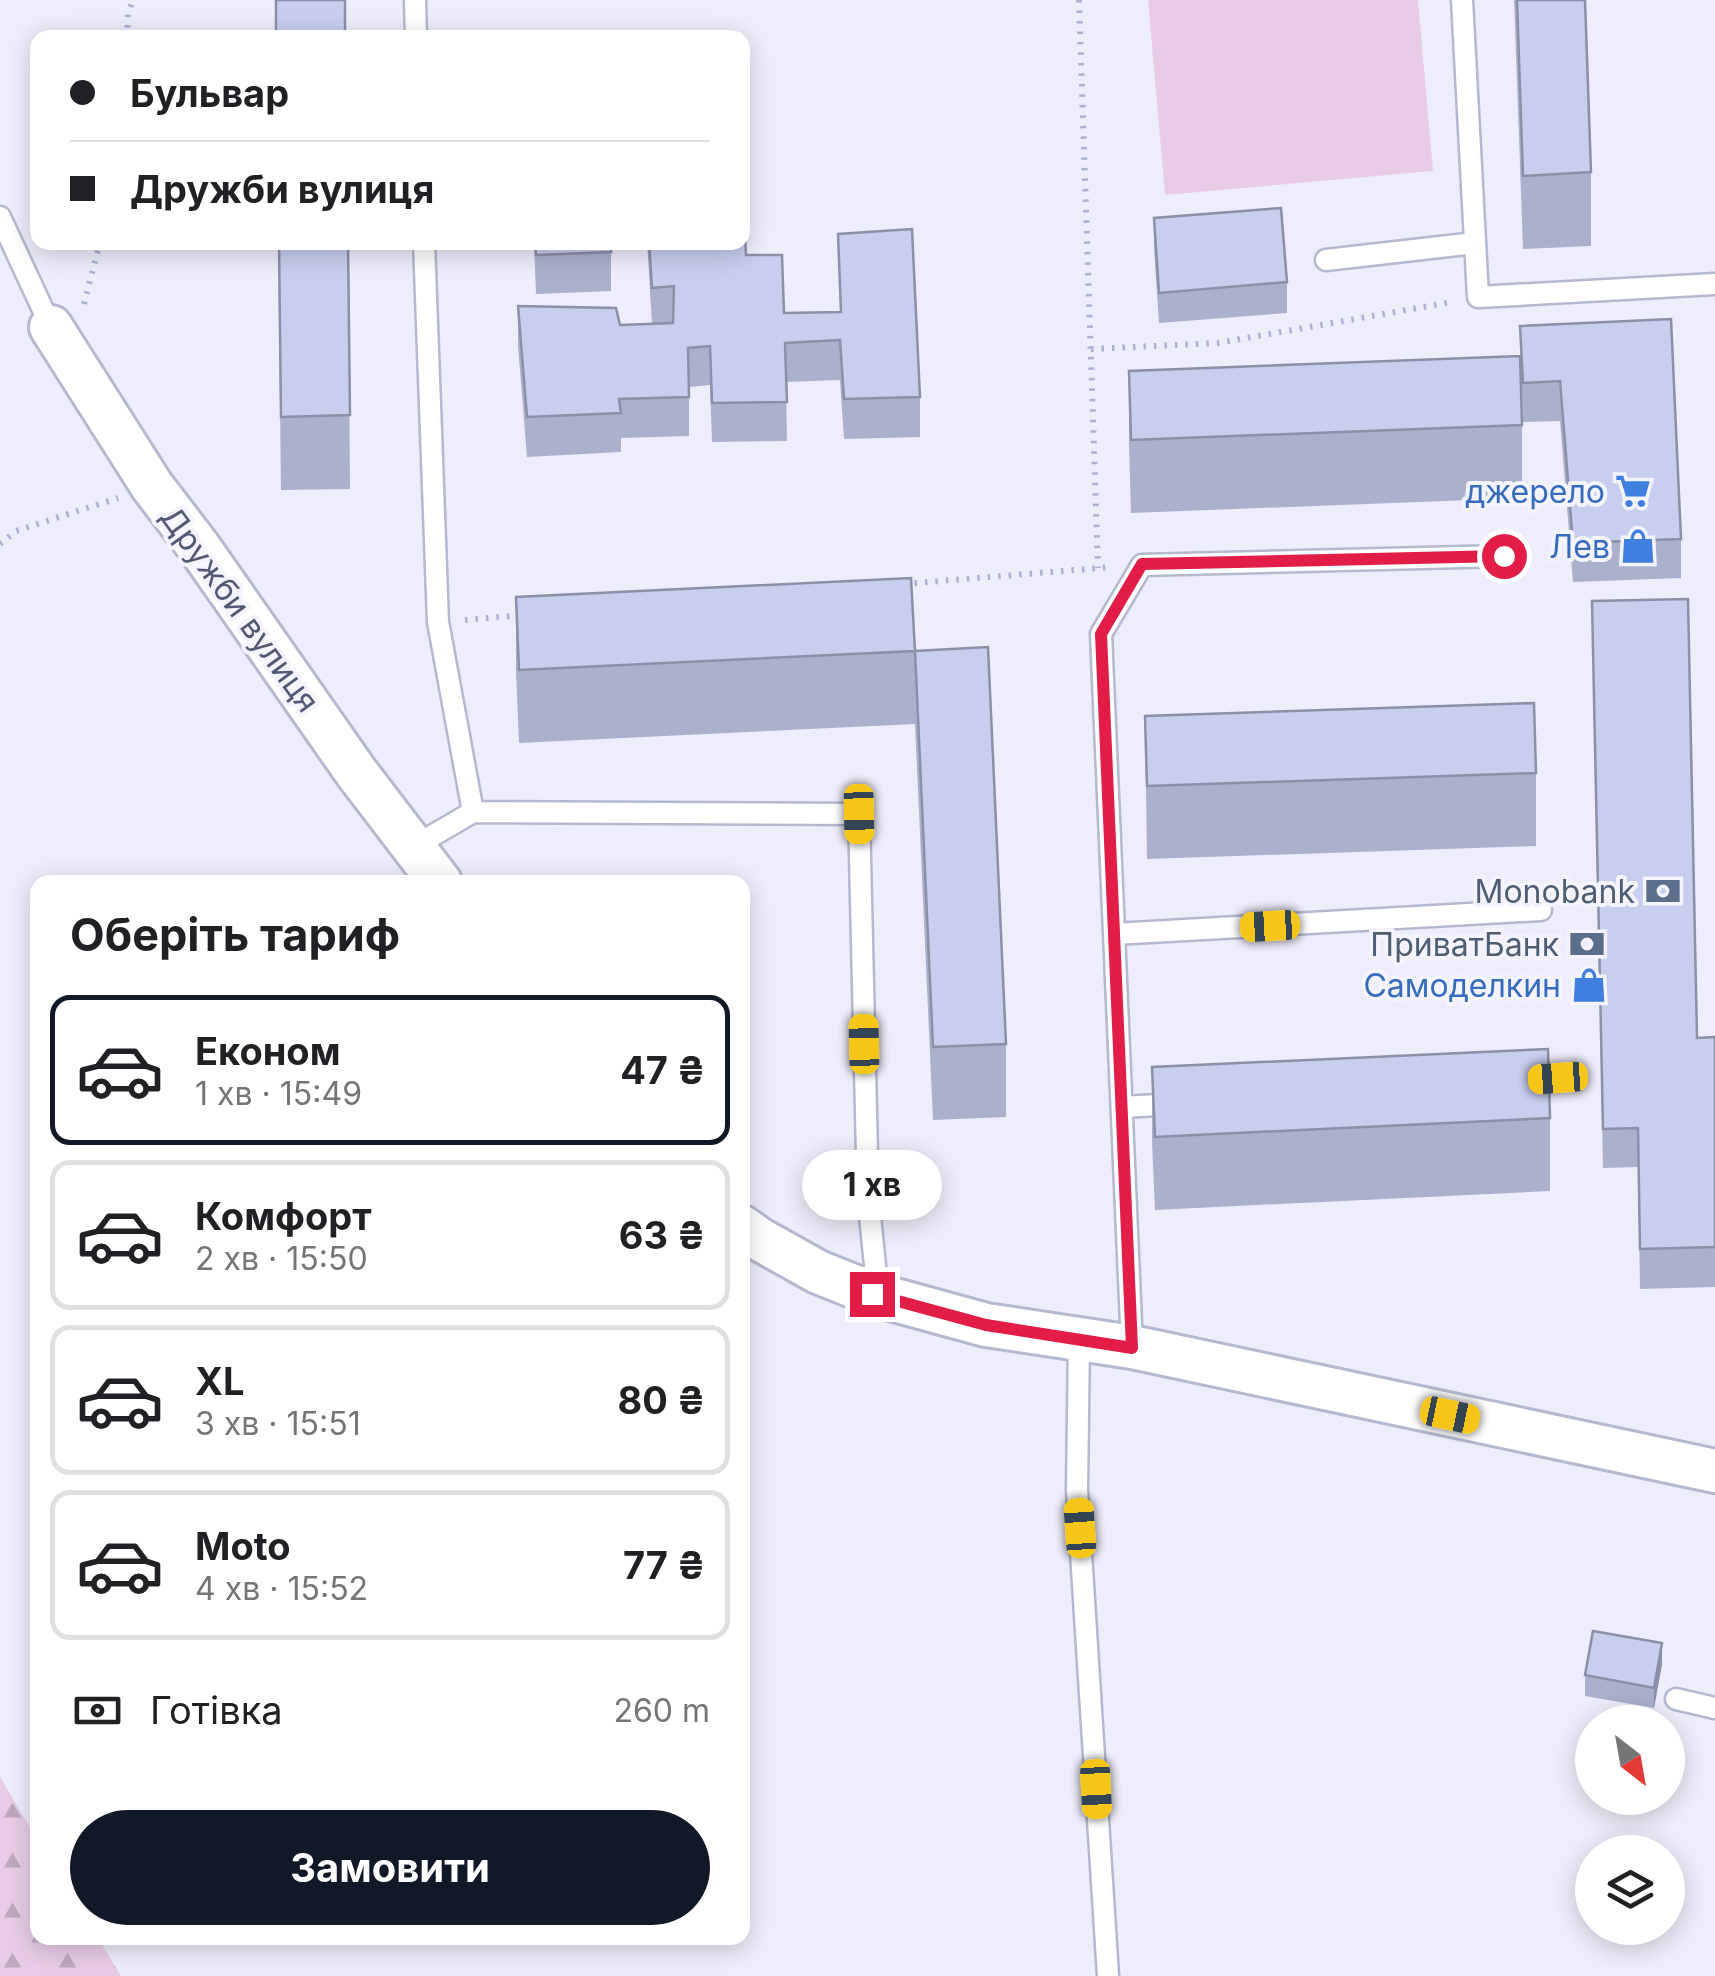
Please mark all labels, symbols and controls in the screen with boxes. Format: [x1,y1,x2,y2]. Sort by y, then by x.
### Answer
text: Бульвар [130,70,289,116]
text: Дружби вулиця [130,166,434,212]
place label: джерело [1465,472,1605,511]
supermarket icon: джерело [1614,472,1652,510]
street label: Дружби вулиця [152,499,328,719]
place label: Лев [1549,527,1610,566]
shop icon: Лев [1619,527,1657,565]
route start [1482,534,1527,579]
car [843,784,875,844]
place label: Monobank [1474,872,1635,911]
bank icon: Monobank [1644,872,1682,910]
text: Оберіть тариф [70,907,400,962]
car [1239,909,1301,943]
place label: ПриватБанк [1370,925,1559,964]
bank icon: ПриватБанк [1568,925,1606,963]
place label: Самоделкин [1363,966,1561,1005]
shop icon: Самоделкин [1570,966,1608,1004]
car [848,1014,880,1074]
icon: car [75,1025,165,1115]
text: Економ [195,1028,341,1074]
text: 47 ₴ [620,1047,705,1093]
car [1527,1061,1589,1095]
text: 1 хв · 15:49 [195,1074,362,1113]
callout: 1 хв [802,1149,942,1219]
text: 1 хв [843,1165,901,1204]
icon: car [75,1190,165,1280]
text: Комфорт [195,1193,372,1239]
text: 63 ₴ [619,1212,705,1258]
text: 2 хв · 15:50 [195,1239,368,1278]
route end [850,1272,895,1317]
icon: car [75,1355,165,1445]
text: XL [195,1358,245,1404]
text: 80 ₴ [618,1377,705,1423]
car [1418,1394,1482,1436]
text: 3 хв · 15:51 [195,1404,361,1443]
car [1063,1497,1097,1559]
icon: car [75,1520,165,1610]
text: Moto [195,1523,291,1569]
text: 77 ₴ [623,1542,705,1588]
text: 4 хв · 15:52 [195,1569,368,1608]
icon: cash [70,1683,125,1738]
text: Готівка [150,1687,283,1733]
text: 260 m [613,1691,710,1730]
north arrow [1575,1705,1685,1815]
map controls [1575,1705,1685,1945]
car [1079,1758,1113,1820]
button: Замовити [70,1810,710,1925]
button: layers [1575,1835,1685,1945]

